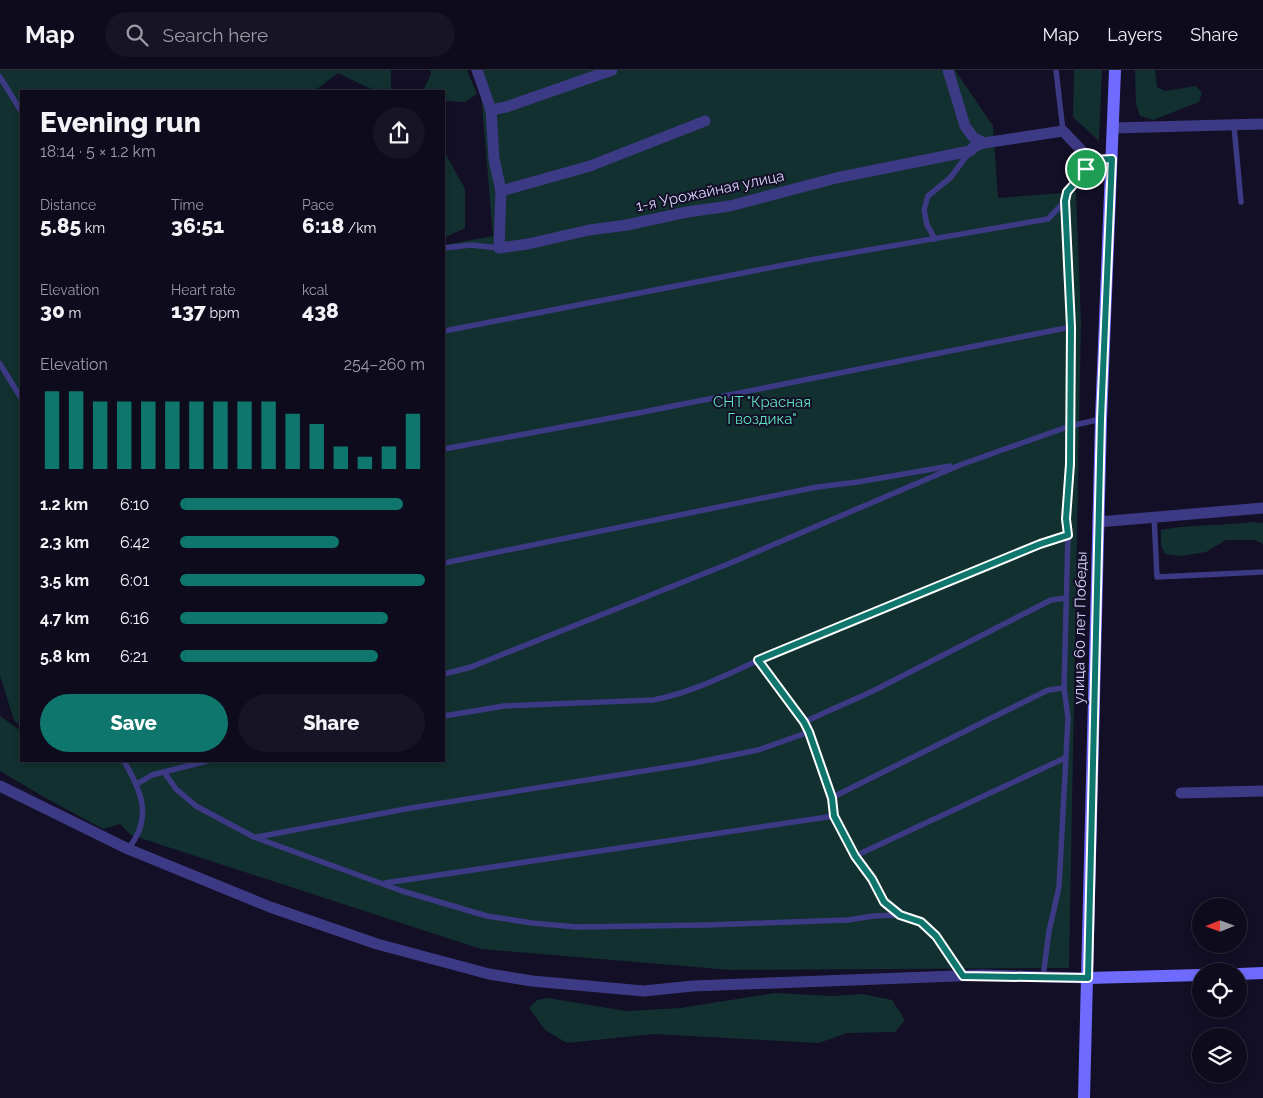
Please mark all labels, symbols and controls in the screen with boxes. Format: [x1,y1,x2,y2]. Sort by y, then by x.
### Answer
search box [105,12,455,57]
text: Map [25,20,75,49]
icon: search [123,21,151,49]
text: Search here [163,24,268,46]
text: Map [1043,24,1079,45]
text: Layers [1107,24,1162,45]
text: Share [1190,24,1238,45]
text: Evening run [40,106,201,139]
button: share [373,107,425,159]
text: 18:14 · 5 × 1.2 km [40,142,156,161]
pin [1065,148,1107,190]
icon: arrive [1072,155,1100,183]
street label: 1-я Урожайная улица [634,166,786,216]
text: Distance [40,197,96,213]
text: Time [171,197,204,213]
text: Pace [302,197,334,213]
text: 5.85 [40,213,81,238]
text: 36:51 [171,213,224,238]
text: 6:18 [302,213,344,238]
text: km [81,220,105,236]
text: /km [344,220,376,236]
text: Elevation [40,282,99,298]
text: Heart rate [171,282,235,298]
text: kcal [302,282,328,298]
text: 30 [40,298,65,323]
text: 137 [171,298,206,323]
text: 438 [302,298,339,323]
text: m [65,305,81,321]
text: bpm [206,305,240,321]
text: Elevation [40,355,108,374]
text: 254–260 m [344,355,425,374]
park label: СНТ "Красная Гвоздика" [713,393,811,428]
text: 1.2 km [40,495,88,514]
text: 6:10 [120,495,149,514]
text: 2.3 km [40,533,89,552]
text: 6:42 [120,533,150,552]
street label: улица 60 лет Победы [1070,551,1090,705]
text: 3.5 km [40,571,89,590]
text: 6:01 [120,571,149,590]
text: 4.7 km [40,609,89,628]
text: 6:16 [120,609,149,628]
text: 5.8 km [40,647,90,666]
text: 6:21 [120,647,148,666]
button: Save [40,694,228,752]
button: Share [238,694,425,752]
north arrow [1192,898,1248,952]
map controls [1192,898,1247,1083]
button: locate [1192,963,1247,1018]
button: layers [1192,1028,1247,1083]

